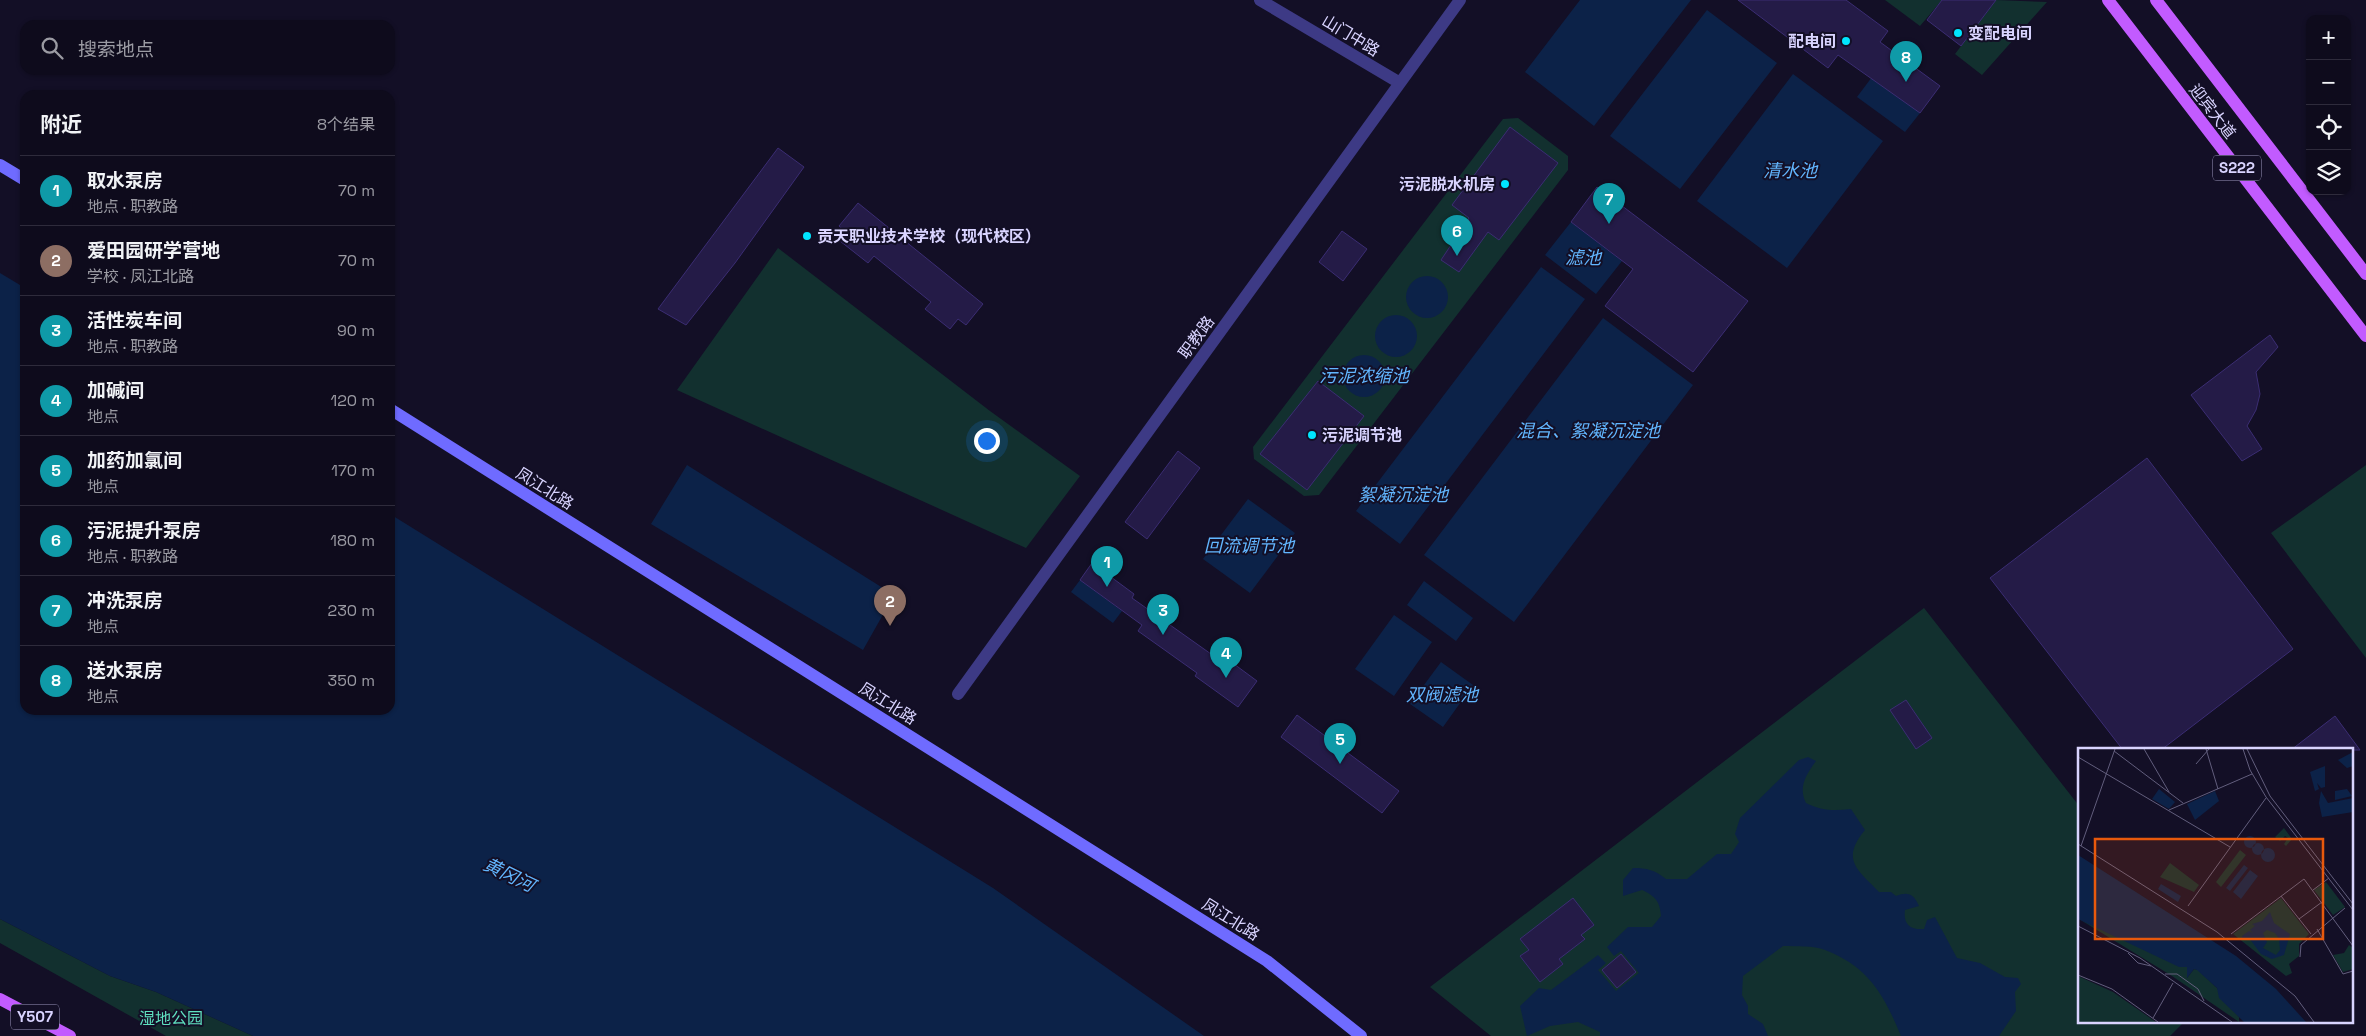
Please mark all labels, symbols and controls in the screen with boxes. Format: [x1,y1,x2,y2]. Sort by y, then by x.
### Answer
street label: 山门中路 [1318,10,1384,61]
map controls [2306,15,2351,195]
button: + [2306,15,2351,60]
search box [20,20,395,75]
place label: 变配电间 [1968,23,2032,44]
marker: 变配电间 [1952,27,1964,39]
place label: 配电间 [1788,31,1836,52]
icon: search [38,34,66,62]
marker: 配电间 [1840,35,1852,47]
text: 搜索地点 [78,37,154,62]
pin: 8 [1890,41,1922,82]
button: − [2306,60,2351,105]
street label: 迎宾大道 [2185,80,2241,143]
button: locate [2306,105,2351,150]
text: 附近 [40,111,82,138]
text: 8个结果 [317,114,375,135]
button: layers [2306,150,2351,195]
road number: S222 [2213,156,2261,180]
water label: 清水池 [1763,159,1819,182]
text: 取水泵房 [87,168,163,193]
place label: 污泥脱水机房 [1399,174,1495,195]
marker: 污泥脱水机房 [1499,178,1511,190]
text: 1 [52,180,60,201]
text: 70 m [338,180,375,201]
pin: 7 [1593,183,1625,224]
text: 地点 · 职教路 [87,196,178,217]
pin: 6 [1441,215,1473,256]
place label: 贡天职业技术学校（现代校区） [817,226,1041,247]
marker: 贡天职业技术学校（现代校区） [801,230,813,242]
text: 爱田园研学营地 [87,238,220,263]
water label: 滤池 [1565,246,1603,269]
text: 2 [51,250,61,271]
text: 70 m [338,250,375,271]
text: 学校 · 凤江北路 [87,266,194,287]
text: 活性炭车间 [87,308,182,333]
street label: 职教路 [1174,312,1219,363]
text: 3 [51,320,61,341]
text: 90 m [337,320,375,341]
text: 地点 · 职教路 [87,336,178,357]
water label: 污泥浓缩池 [1319,364,1411,387]
text: 加碱间 [87,378,144,403]
text: 4 [51,390,61,411]
text: 120 m [331,390,375,411]
text: 地点 [87,406,119,427]
water label: 混合、絮凝沉淀池 [1516,419,1662,442]
place label: 污泥调节池 [1322,425,1402,446]
your location [974,428,1000,454]
marker: 污泥调节池 [1306,429,1318,441]
text: 加药加氯间 [87,448,182,473]
text: 5 [51,460,61,481]
text: 170 m [331,460,375,481]
street label: 凤江北路 [512,463,577,514]
text: 地点 [87,476,119,497]
water label: 絮凝沉淀池 [1358,483,1450,506]
text: 污泥提升泵房 [87,518,201,543]
text: 6 [51,530,61,551]
text: 180 m [330,530,375,551]
water label: 回流调节池 [1204,534,1296,557]
text: 地点 · 职教路 [87,546,178,567]
pin: 1 [1091,546,1123,587]
pin: 2 [874,585,906,626]
text: 冲洗泵房 [87,588,163,613]
pin: 3 [1147,594,1179,635]
text: 7 [52,600,60,621]
text: 230 m [328,600,375,621]
text: 地点 [87,616,119,637]
pin: 4 [1210,637,1242,678]
text: 送水泵房 [87,658,163,683]
text: 8 [51,670,61,691]
text: 350 m [328,670,375,691]
street label: 凤江北路 [855,678,920,729]
water label: 双阀滤池 [1406,683,1480,706]
text: 地点 [87,686,119,707]
pin: 5 [1324,723,1356,764]
inset map [2078,748,2354,1024]
water label: 黄冈河 [480,852,541,898]
street label: 凤江北路 [1198,894,1263,945]
road number: Y507 [11,1004,59,1030]
park label: 湿地公园 [139,1008,203,1029]

